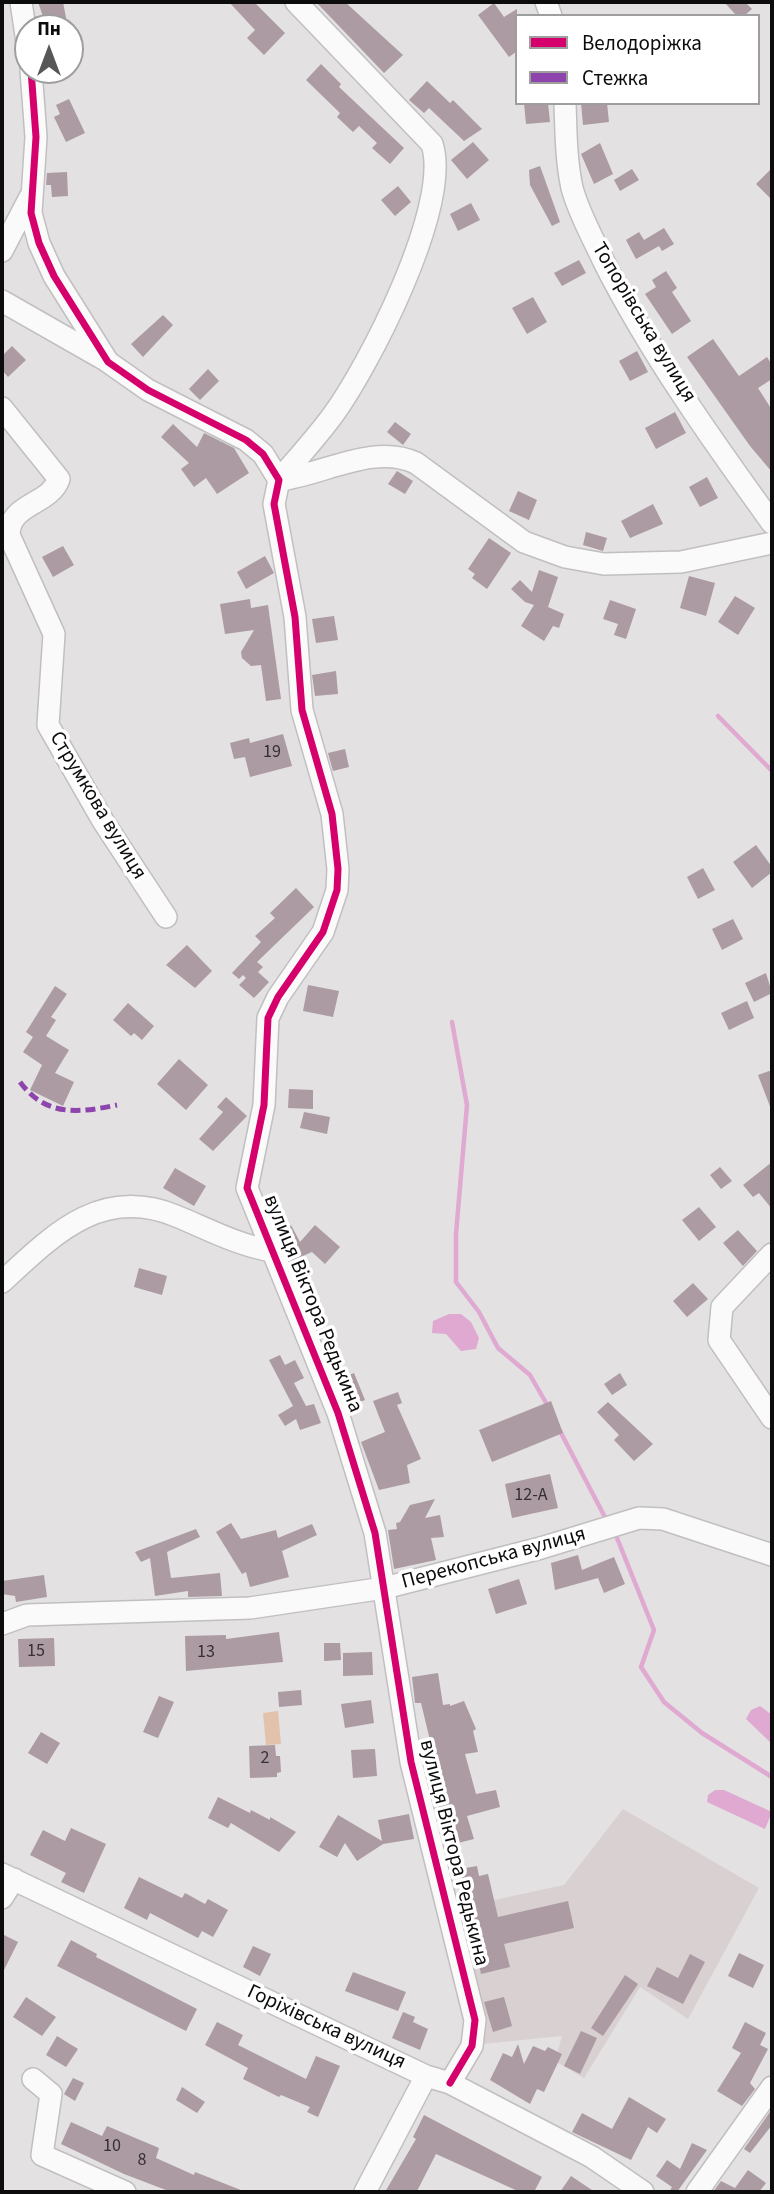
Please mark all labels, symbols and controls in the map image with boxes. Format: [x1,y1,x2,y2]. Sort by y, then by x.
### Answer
north arrow [14,14,84,84]
legend [515,14,760,105]
text: Пн [37,16,61,43]
text: Велодоріжка [582,28,702,58]
text: Стежка [582,63,648,93]
street label: Топорівська вулиця [585,238,701,408]
street label: Струмкова вулиця [43,727,151,885]
house number: 19 [263,742,281,764]
street label: вулиця Віктора Редькина [257,1192,367,1416]
house number: 12-А [514,1485,548,1507]
street label: Перекопська вулиця [399,1522,589,1596]
house number: 15 [27,1641,45,1663]
house number: 13 [197,1642,215,1664]
street label: вулиця Віктора Редькина [413,1737,493,1969]
house number: 2 [261,1748,269,1770]
street label: Горіхівська вулиця [243,1980,409,2076]
house number: 10 [103,2136,121,2158]
house number: 8 [138,2150,146,2172]

